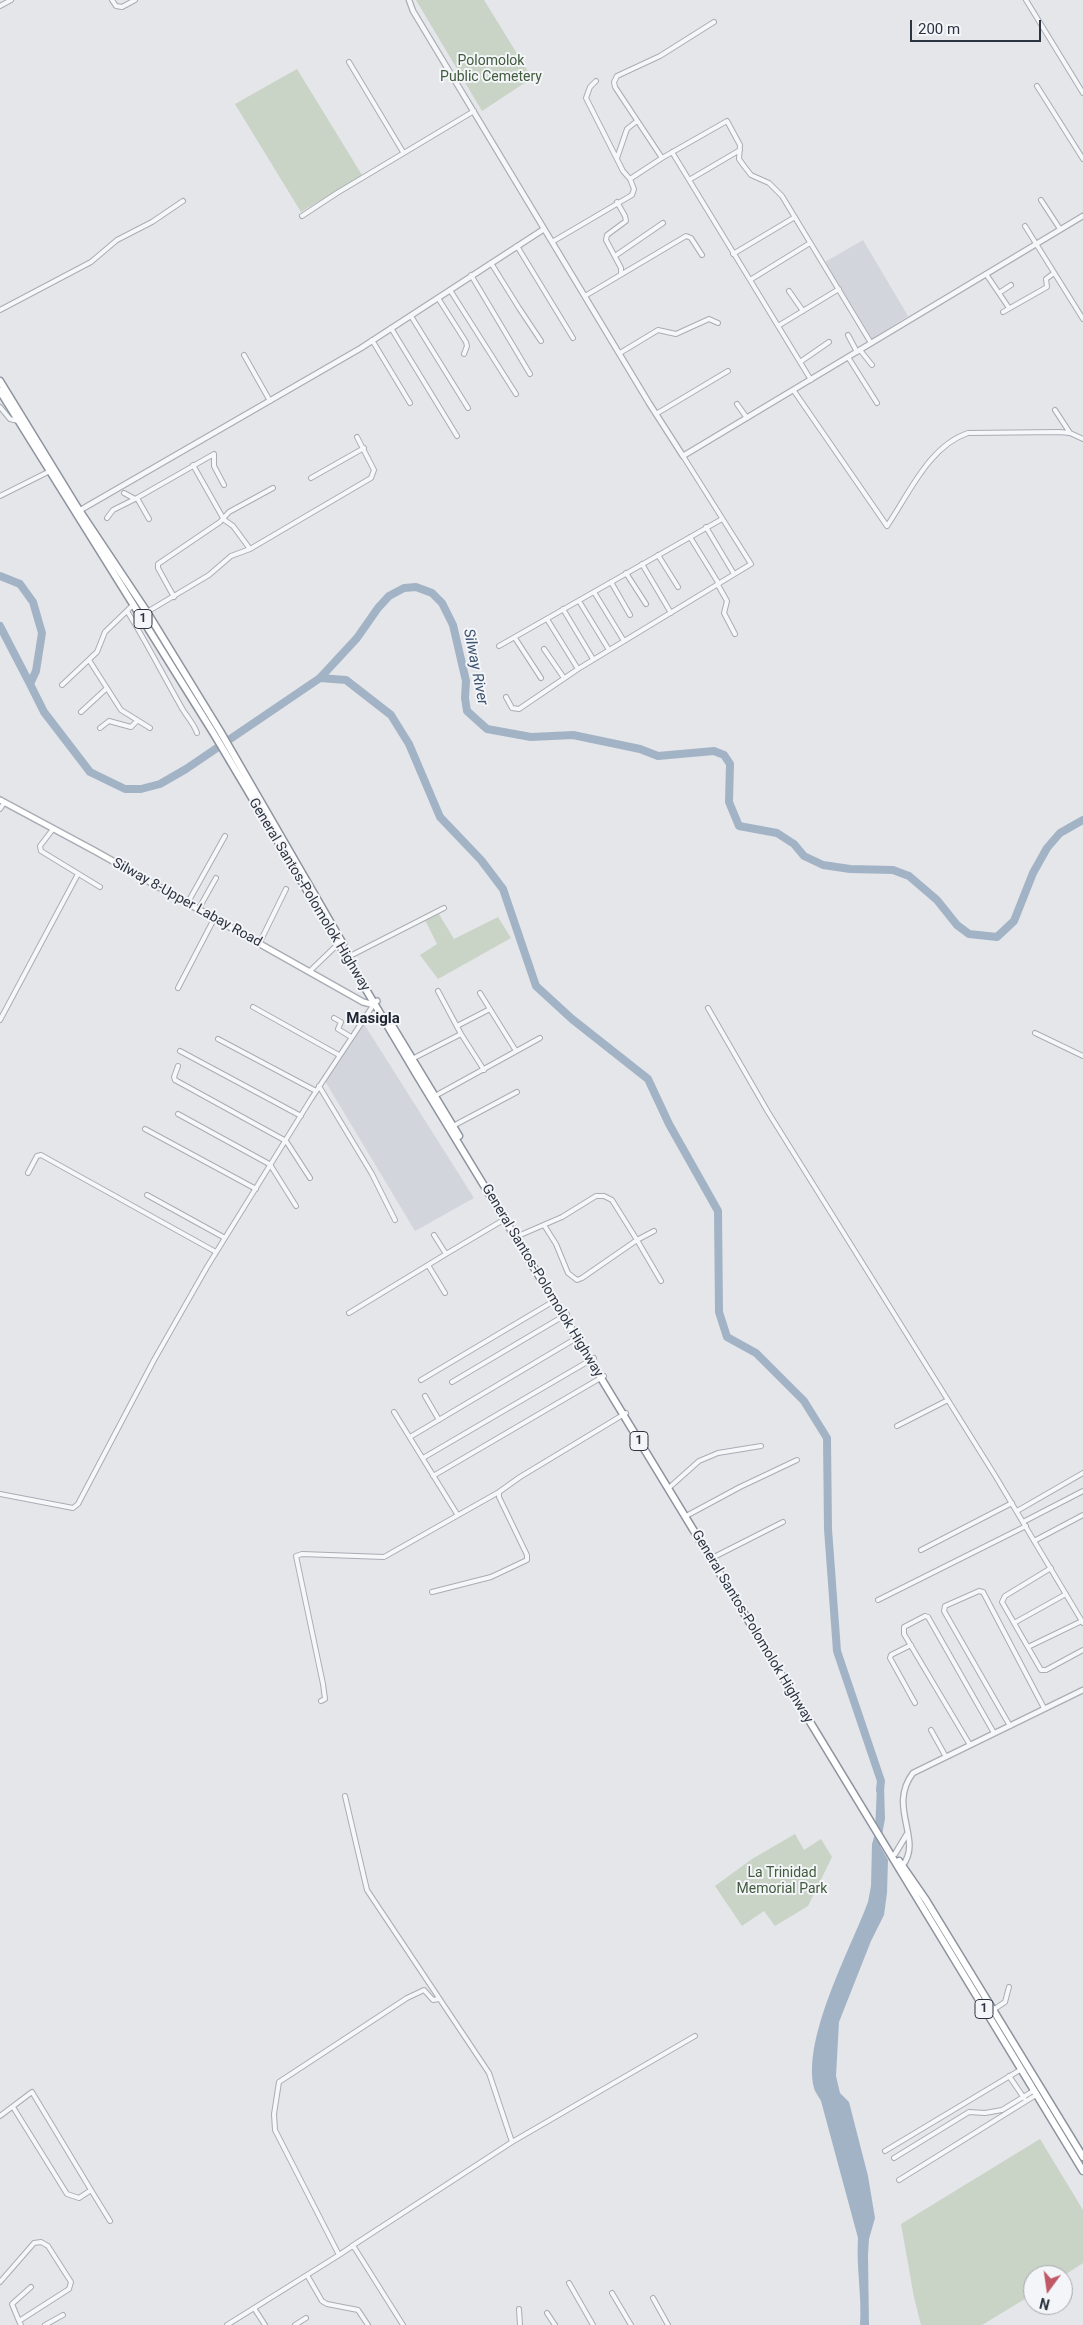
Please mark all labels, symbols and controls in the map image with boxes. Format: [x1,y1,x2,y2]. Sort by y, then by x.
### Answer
scale bar [913,10,1044,42]
text: 200 m [918,20,960,38]
park label: Polomolok Public Cemetery [440,53,542,85]
road number: 1 [134,610,152,628]
water label: Silway River [459,627,491,707]
street label: General Santos-Polomolok Highway [245,795,373,995]
street label: Silway 8-Upper Labay Road [109,855,265,951]
district label: Masigla [346,1010,400,1028]
street label: General Santos-Polomolok Highway [478,1181,606,1381]
road number: 1 [630,1432,648,1450]
street label: General Santos-Polomolok Highway [688,1527,816,1727]
park label: La Trinidad Memorial Park [737,1865,827,1898]
road number: 1 [975,2000,993,2018]
north arrow [1023,2265,1073,2315]
text: N [1038,2295,1051,2313]

